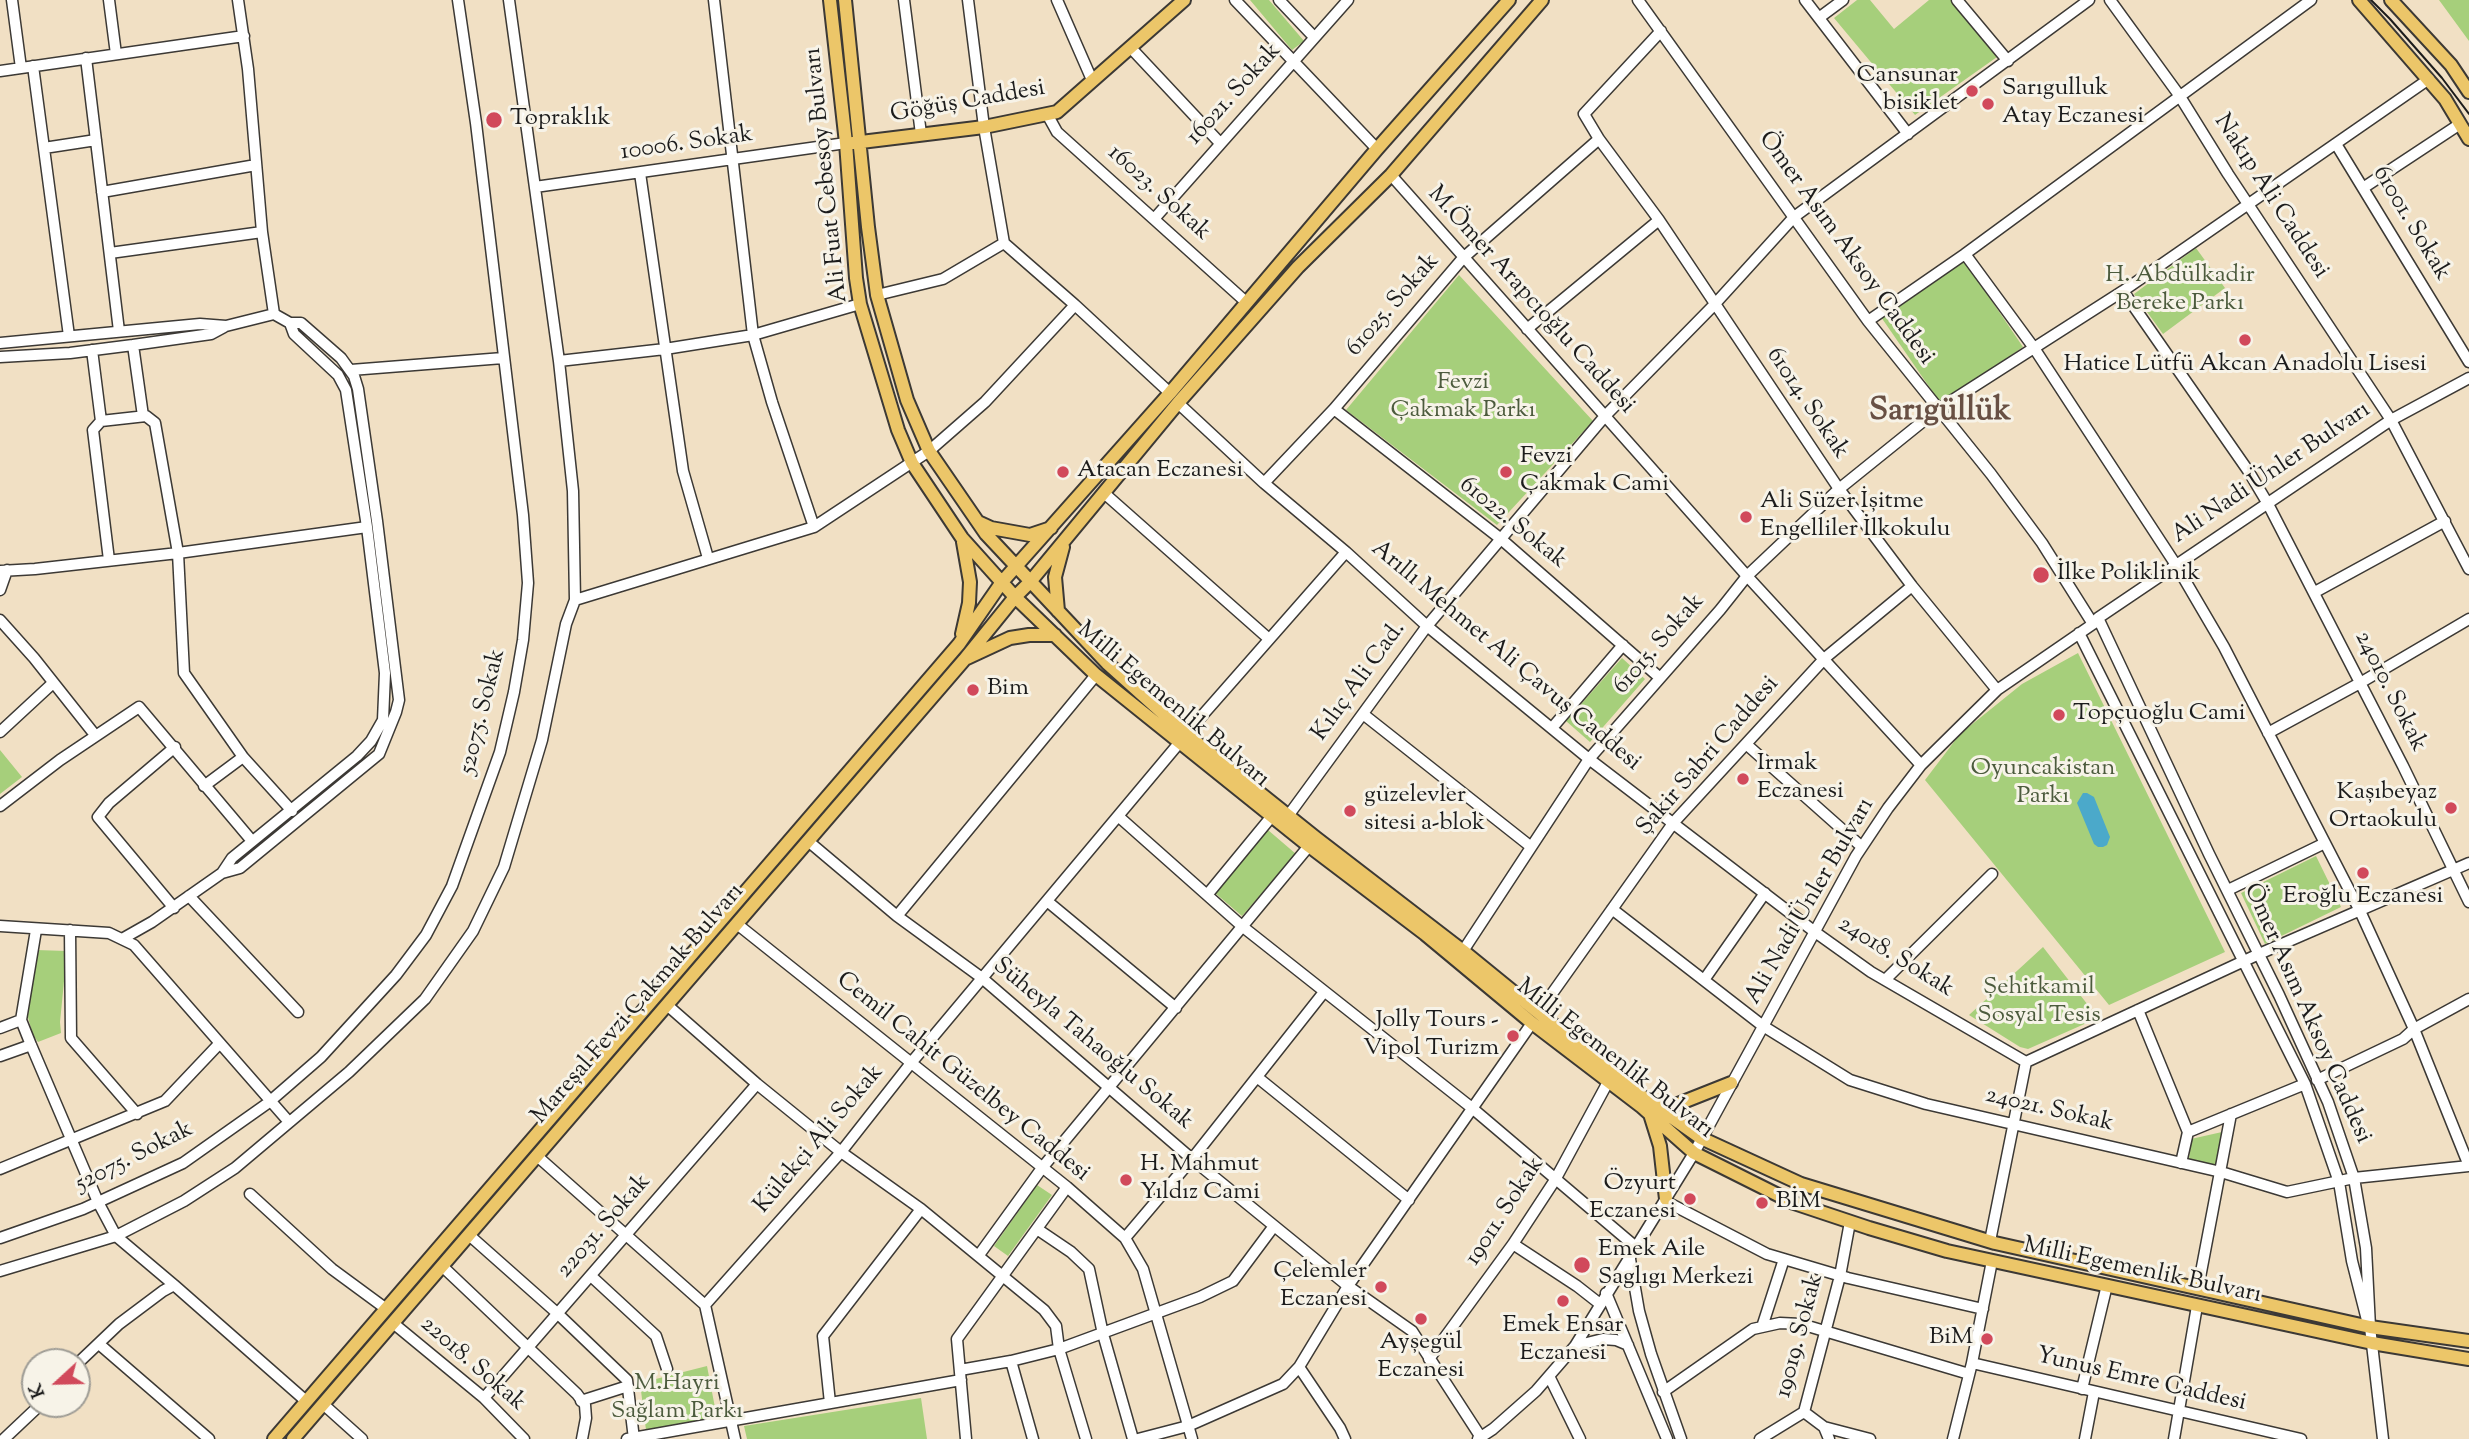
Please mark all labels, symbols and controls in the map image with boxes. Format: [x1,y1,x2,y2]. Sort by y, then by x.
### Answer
street label: 16021. Sokak [1182,38,1288,152]
street label: Ali Fuat Cebesoy Bulvarı [800,46,856,304]
place label: Cansunar bisiklet [1857,63,1958,119]
street label: Göğüş Caddesi [888,75,1048,131]
place label: Sarıgulluk Atay Eczanesi [2002,76,2144,132]
marker: Cansunar bisiklet [1964,83,1980,99]
marker: Sarıgulluk Atay Eczanesi [1980,96,1996,112]
place label: Topraklık [510,106,611,134]
street label: Nakıp Ali Caddesi [2206,109,2334,285]
marker: Topraklık [484,110,504,130]
street label: 10006. Sokak [619,121,755,169]
street label: Ömer Asım Aksoy Caddesi [1751,127,1939,371]
street label: 16023. Sokak [1100,140,1216,248]
street label: 61001. Sokak [2365,161,2455,287]
street label: M.Ömer Arapcıoğlu Caddesi [1420,181,1640,421]
street label: 61025. Sokak [1341,249,1447,363]
park label: H. Abdülkadir Bereke Parkı [2105,263,2255,319]
marker: Hatice Lütfü Akcan Anadolu Lisesi [2237,332,2253,348]
street label: 61014. Sokak [1758,343,1854,465]
place label: Hatice Lütfü Akcan Anadolu Lisesi [2063,352,2427,380]
park label: Fevzi Çakmak Parkı [1391,370,1535,426]
district label: Sarıgüllük [1869,395,2011,433]
street label: Ali Nadi Ünler Bulvarı [2167,397,2377,551]
place label: Fevzi Çakmak Cami [1520,444,1669,500]
place label: Atacan Eczanesi [1077,458,1243,486]
marker: Atacan Eczanesi [1055,464,1071,480]
marker: Fevzi Çakmak Cami [1498,464,1514,480]
street label: 61022. Sokak [1452,472,1572,576]
place label: Ali Süzer İşitme Engelliler İlkokulu [1760,489,1950,545]
marker: Ali Süzer İşitme Engelliler İlkokulu [1738,509,1754,525]
street label: Arıllı Mehmet Ali Çavuş Caddesi [1364,536,1646,778]
place label: İlke Poliklinik [2057,561,2200,589]
marker: İlke Poliklinik [2031,565,2051,585]
street label: 61015. Sokak [1608,589,1712,701]
street label: Milli Egemenlik Bulvarı [1070,617,1274,795]
street label: Kılıç Ali Cad. [1307,617,1413,747]
street label: 24010. Sokak [2346,627,2432,757]
street label: 52075. Sokak [455,646,513,778]
street label: Şakir Sabri Caddesi [1632,671,1786,843]
place label: Bim [987,676,1029,704]
marker: Bim [965,682,981,698]
place label: Topçuoğlu Cami [2073,701,2246,729]
marker: Topçuoğlu Cami [2051,707,2067,723]
place label: Irmak Eczanesi [1757,751,1844,807]
park label: Oyuncakistan Parkı [1971,756,2115,812]
marker: Irmak Eczanesi [1735,771,1751,787]
place label: Kaşıbeyaz Ortaokulu [2329,780,2437,836]
place label: güzelevler sitesi a-blok [1364,783,1485,839]
street label: Ali Nadi Ünler Bulvarı [1740,794,1882,1010]
marker: Kaşıbeyaz Ortaokulu [2443,800,2459,816]
marker: güzelevler sitesi a-blok [1342,803,1358,819]
marker: Eroğlu Eczanesi [2355,865,2371,881]
street label: Mareşal Fevzi Çakmak Bulvarı [527,879,751,1131]
street label: Ömer Asım Aksoy Caddesi [2236,880,2376,1148]
place label: Eroğlu Eczanesi [2283,884,2443,912]
street label: 24018. Sokak [1832,911,1958,1005]
street label: Süheyla Tahaoğlu Sokak [986,953,1198,1137]
street label: Cemil Cahit Güzelbey Caddesi [829,967,1095,1189]
street label: Milli Egemenlik Bulvarı [1510,974,1718,1146]
park label: Şehitkamil Sosyal Tesis [1977,975,2101,1031]
place label: Jolly Tours - Vipol Turizm [1363,1008,1499,1064]
marker: Jolly Tours - Vipol Turizm [1505,1028,1521,1044]
street label: Külekçi Ali Sokak [749,1060,891,1220]
street label: 24021. Sokak [1982,1082,2116,1140]
street label: 52075. Sokak [71,1116,199,1200]
place label: H. Mahmut Yıldız Cami [1140,1152,1260,1208]
street label: 19011. Sokak [1460,1152,1552,1272]
street label: 22031. Sokak [552,1169,658,1285]
place label: Özyurt Eczanesi [1589,1171,1676,1227]
marker: H. Mahmut Yıldız Cami [1118,1172,1134,1188]
place label: BİM [1776,1189,1821,1217]
marker: Özyurt Eczanesi [1682,1191,1698,1207]
marker: BİM [1754,1195,1770,1211]
street label: Milli Egemenlik Bulvarı [2020,1233,2264,1311]
place label: Emek Aile Saglıgı Merkezi [1598,1237,1753,1293]
marker: Emek Aile Saglıgı Merkezi [1572,1255,1592,1275]
place label: Çelemler Eczanesi [1273,1259,1367,1315]
street label: 19019. Sokak [1771,1271,1831,1401]
marker: Çelemler Eczanesi [1373,1279,1389,1295]
marker: Emek Ensar Eczanesi [1555,1293,1571,1309]
street label: 22018. Sokak [413,1311,531,1419]
marker: Ayşegül Eczanesi [1413,1311,1429,1327]
place label: Emek Ensar Eczanesi [1502,1313,1624,1369]
place label: BiM [1929,1325,1973,1353]
place label: Ayşegül Eczanesi [1378,1330,1464,1386]
marker: BiM [1979,1331,1995,1347]
street label: Yunus Emre Caddesi [2033,1343,2249,1419]
north arrow [21,1348,91,1418]
park label: M.Hayri Sağlam Parkı [611,1371,743,1427]
text: K [23,1379,53,1402]

